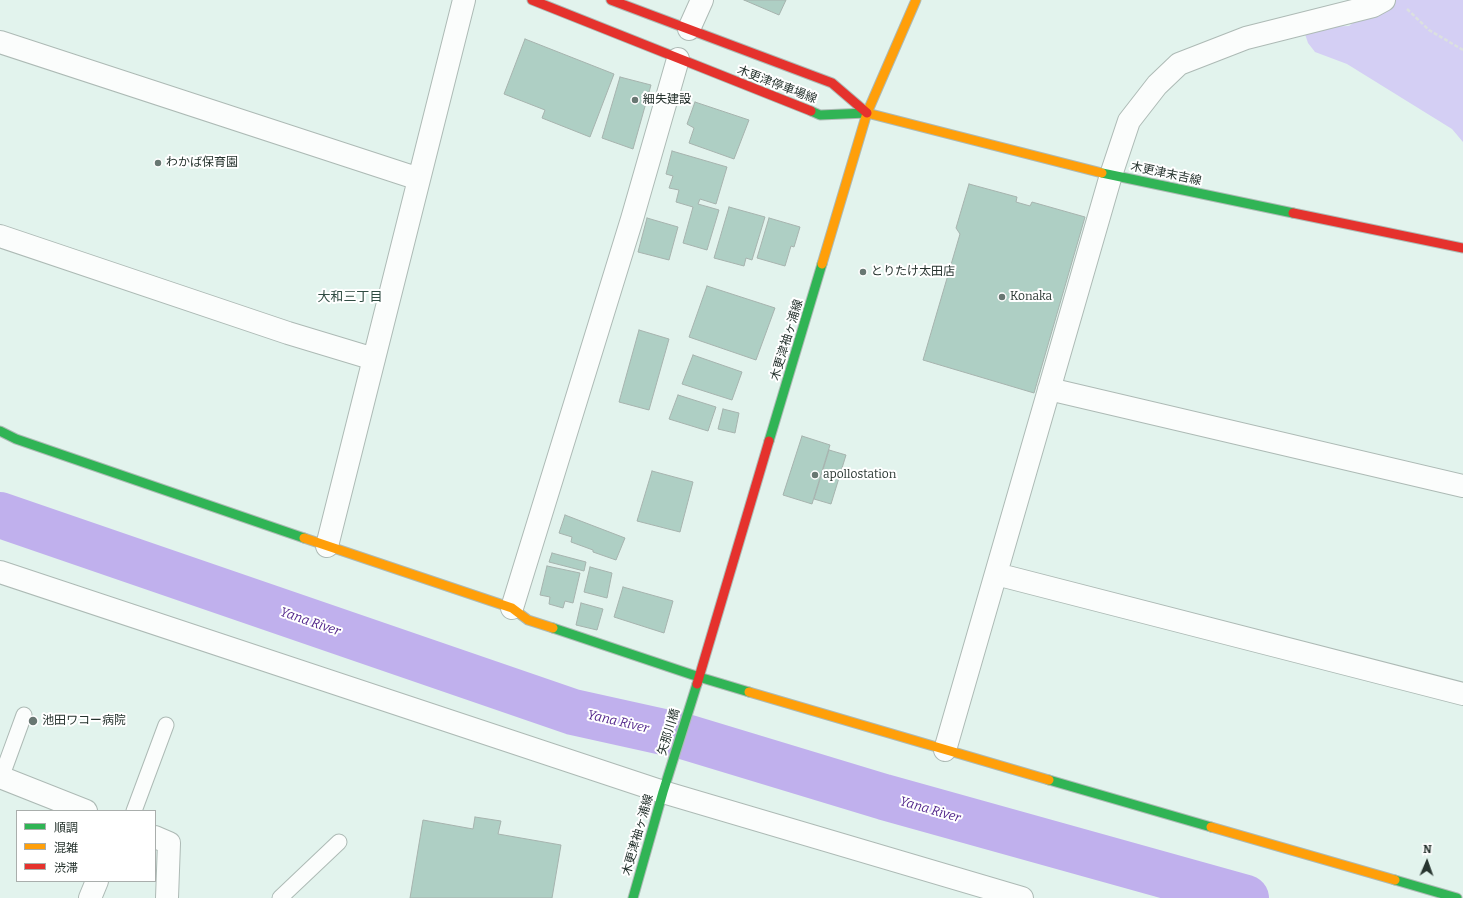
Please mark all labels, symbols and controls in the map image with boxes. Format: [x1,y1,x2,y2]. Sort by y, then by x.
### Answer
street label: 木更津停車場線 [735,63,819,107]
place label: 細失建設 [643,93,691,107]
marker: 細失建設 [630,95,640,105]
place label: わかば保育園 [166,156,238,170]
marker: わかば保育園 [153,158,163,168]
street label: 木更津末吉線 [1129,159,1203,189]
place label: とりたけ太田店 [871,265,955,279]
marker: とりたけ太田店 [858,267,868,277]
district label: 大和三丁目 [318,289,382,305]
place label: Konaka [1010,290,1052,304]
marker: Konaka [997,292,1007,302]
street label: 木更津袖ヶ浦線 [768,298,806,382]
place label: apollostation [823,468,896,482]
marker: apollostation [810,470,820,480]
water label: Yana River [278,604,342,640]
water label: Yana River [586,707,650,737]
street label: 矢那川橋 [655,707,683,757]
place label: 池田ワコー病院 [42,714,126,728]
marker: 池田ワコー病院 [27,715,39,727]
street label: 木更津袖ヶ浦線 [620,793,656,877]
water label: Yana River [898,794,962,826]
legend [16,810,156,882]
text: 順調 [54,821,78,835]
text: 混雑 [54,841,78,855]
north arrow [1407,842,1447,882]
text: N [1423,843,1432,856]
text: 渋滞 [54,861,78,875]

